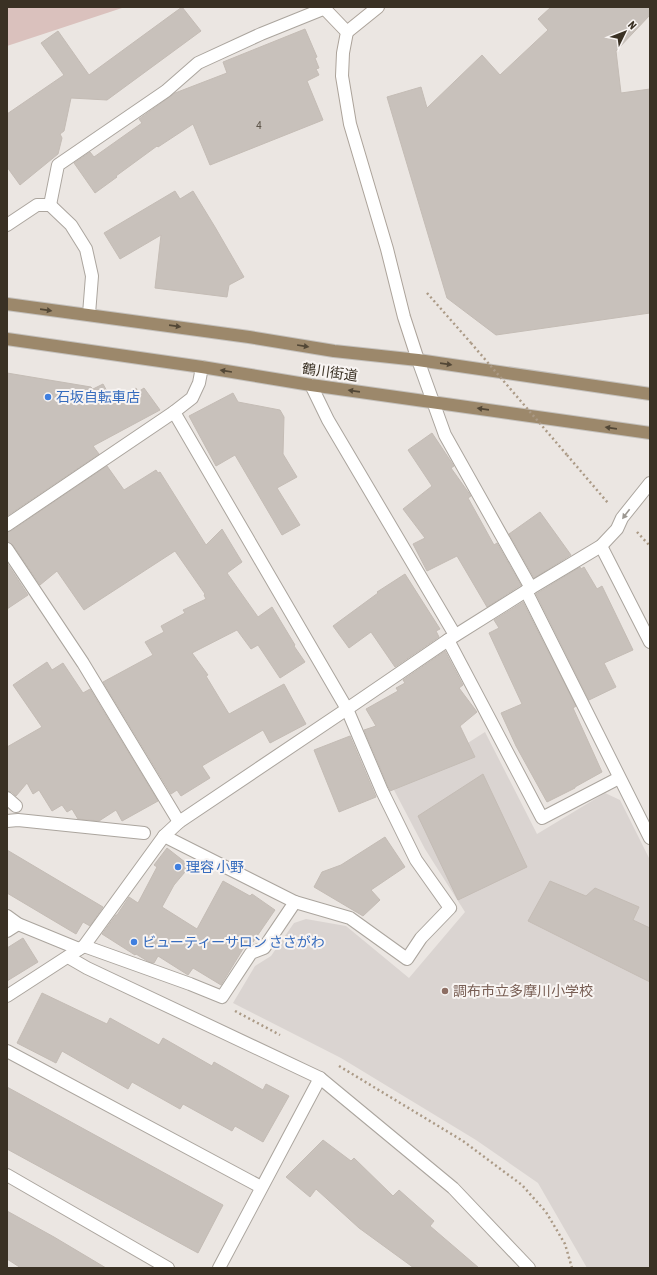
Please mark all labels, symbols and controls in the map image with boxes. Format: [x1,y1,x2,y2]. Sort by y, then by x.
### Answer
north arrow [605,12,645,52]
text: N [626,19,639,32]
house number: 4 [256,118,262,132]
one-way arrow [40,307,52,313]
one-way arrow [168,323,181,329]
one-way arrow [297,343,309,349]
street label: 鶴川街道 [301,360,359,384]
one-way arrow [440,361,452,367]
one-way arrow [219,368,232,374]
one-way arrow [348,388,360,394]
place label: 石坂自転車店 [56,389,140,405]
marker: 石坂自転車店 [43,392,53,402]
one-way arrow [477,406,489,412]
one-way arrow [605,425,617,431]
one-way arrow [622,508,630,519]
place label: 理容 小野 [186,859,244,875]
marker: 理容 小野 [173,862,183,872]
place label: ビューティーサロン ささがわ [142,934,325,950]
marker: ビューティーサロン ささがわ [129,937,139,947]
place label: 調布市立多摩川小学校 [453,983,593,999]
marker: 調布市立多摩川小学校 [440,986,450,996]

